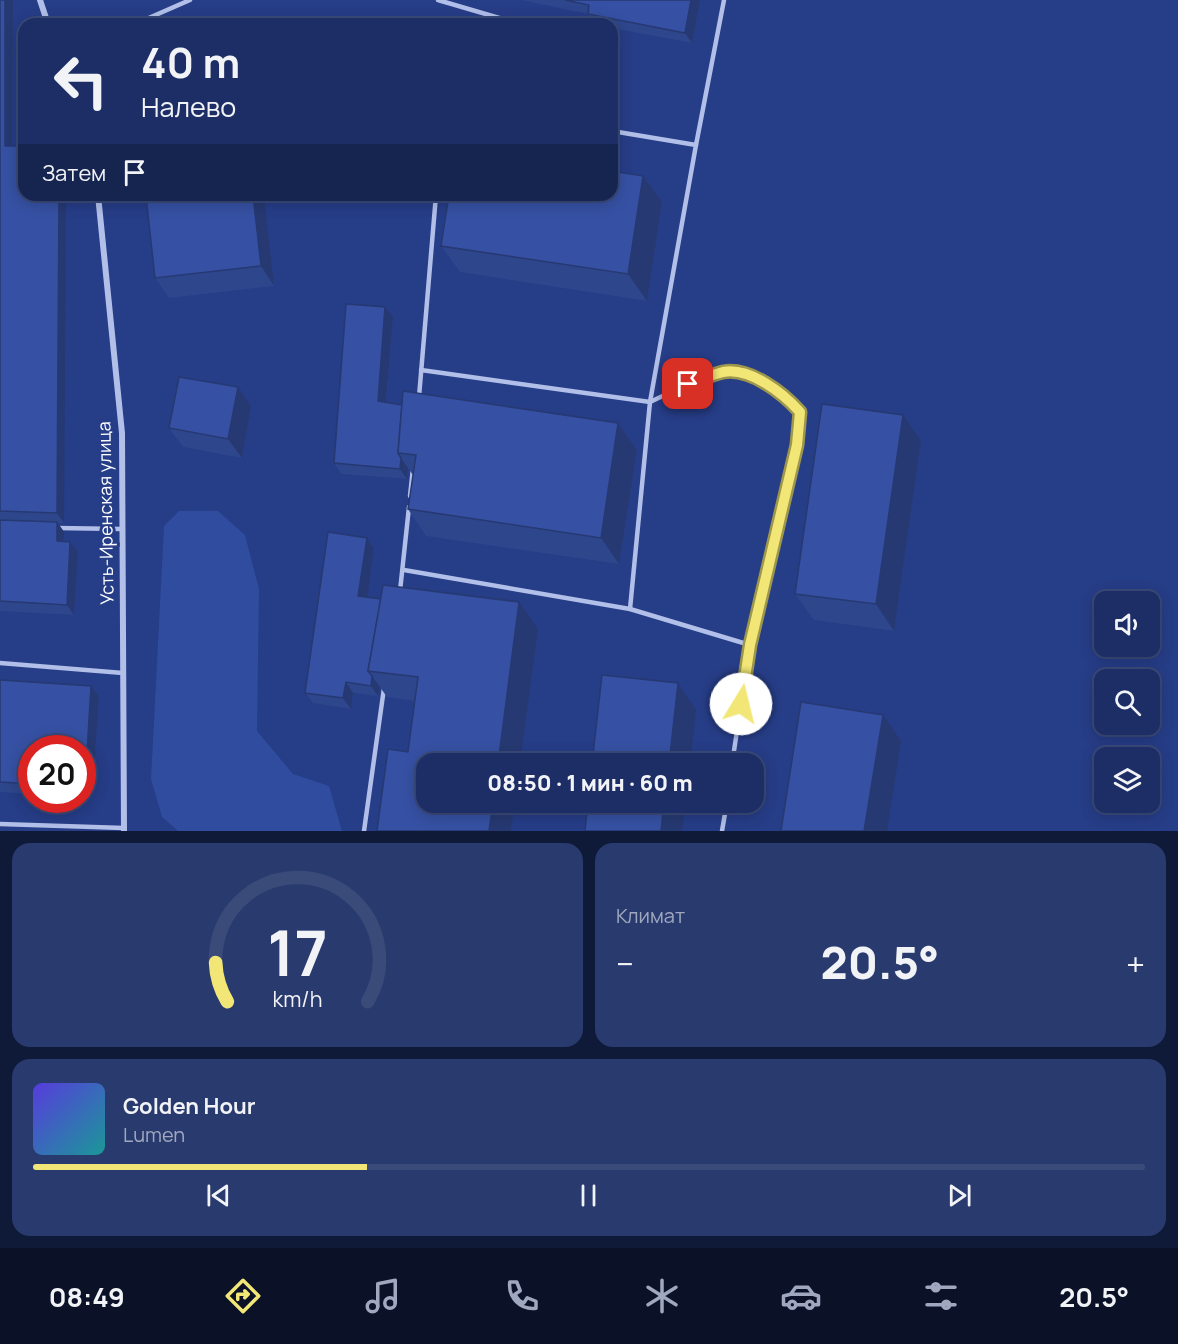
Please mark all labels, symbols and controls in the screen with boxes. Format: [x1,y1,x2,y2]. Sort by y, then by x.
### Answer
text: 40 m [141,33,240,91]
icon: left [42,42,120,120]
text: Налево [141,88,236,125]
icon: arrive [118,156,151,189]
text: Затем [42,158,106,188]
pin [662,358,713,409]
icon: arrive [671,367,704,400]
street label: Усть-Иренская улица [91,421,119,605]
map controls [1094,591,1160,813]
button: sound [1094,591,1160,657]
button: search [1094,669,1160,735]
position arrow [709,672,773,736]
speed limit sign: 20 [18,735,96,813]
button: layers [1094,747,1160,813]
text: 08:50 · 1 мин · 60 m [487,768,693,798]
text: Климат [616,902,685,929]
text: 17 [267,909,328,995]
text: 20.5° [821,931,939,993]
text: − [616,941,634,986]
text: + [1126,941,1145,986]
text: km/h [273,984,322,1013]
text: Golden Hour [123,1091,256,1121]
text: Lumen [123,1121,185,1148]
icon: previous [202,1179,235,1212]
icon: pause [572,1179,605,1212]
icon: next [943,1179,976,1212]
icon: directions [222,1275,264,1317]
icon: music [362,1275,404,1317]
icon: phone [501,1275,543,1317]
icon: climate [641,1275,683,1317]
icon: car [780,1275,822,1317]
icon: filters [920,1275,962,1317]
text: 08:49 [49,1278,125,1315]
text: 20.5° [1059,1278,1129,1315]

